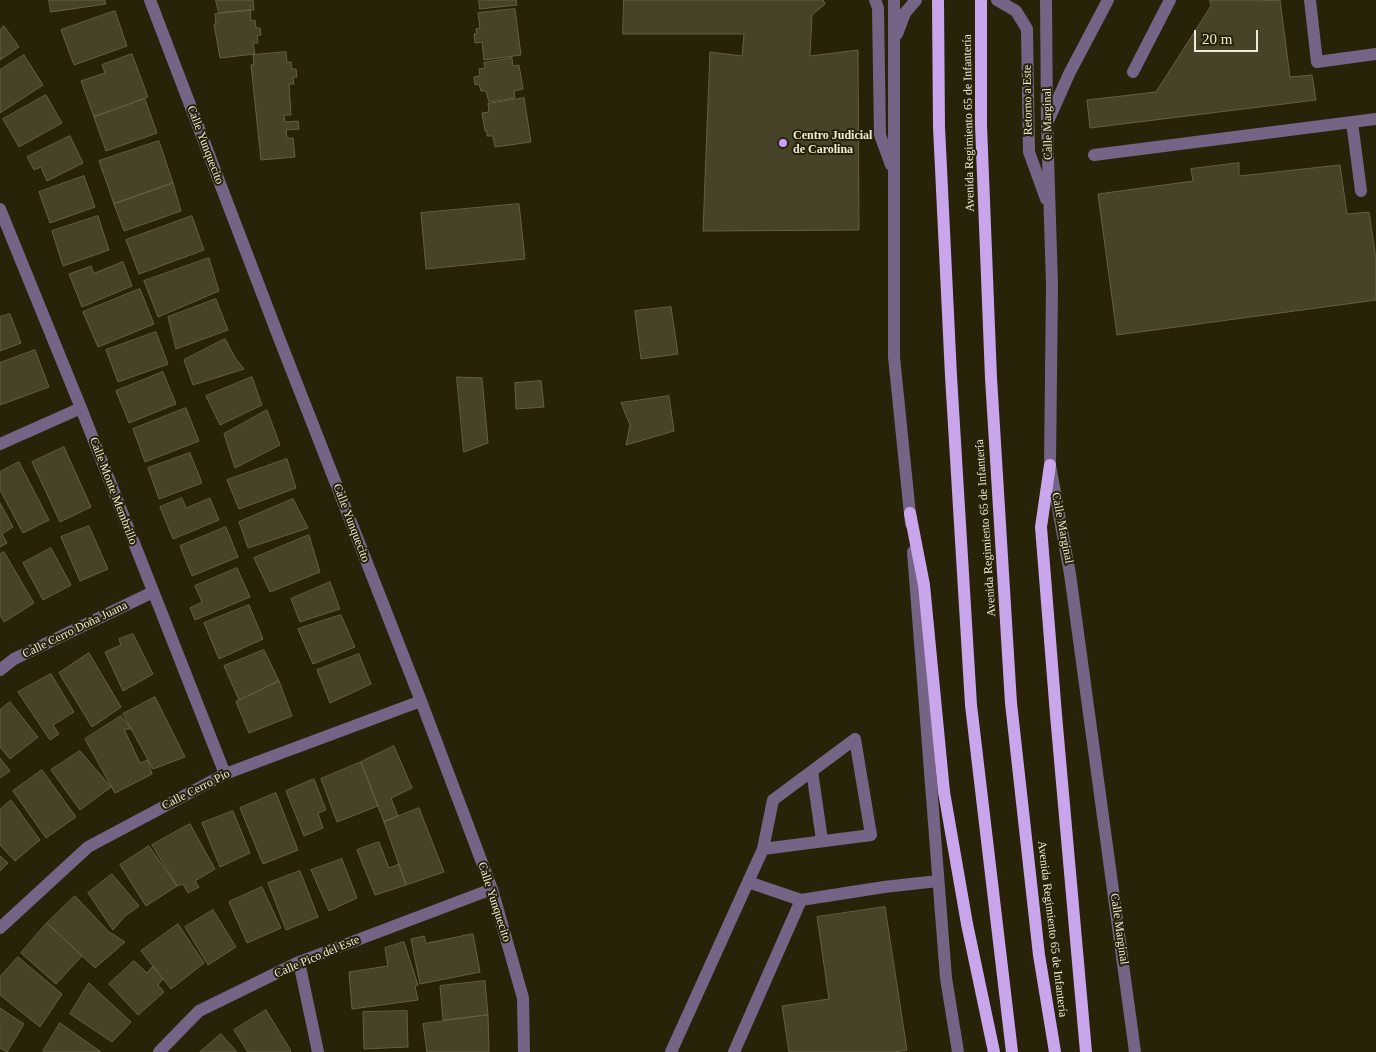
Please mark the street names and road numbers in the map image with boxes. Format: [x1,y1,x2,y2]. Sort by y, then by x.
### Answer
street label: Avenida Regimiento 65 de Infantería [960,34,978,212]
street label: Retorno a Este [1020,65,1036,135]
street label: Calle Marginal [1040,88,1056,160]
street label: Calle Yunquecito [183,104,227,186]
street label: Calle Monte Membrillo [86,435,140,547]
street label: Avenida Regimiento 65 de Infantería [973,439,999,617]
street label: Calle Yunquecito [329,482,373,564]
street label: Calle Marginal [1048,491,1076,565]
street label: Calle Cerro Doña Juana [20,598,130,662]
street label: Calle Cerro Pío [159,767,233,813]
street label: Avenida Regimiento 65 de Infantería [1034,840,1070,1018]
street label: Calle Yunquecito [474,860,514,944]
street label: Calle Marginal [1107,892,1131,966]
street label: Calle Pico del Este [272,933,362,981]

